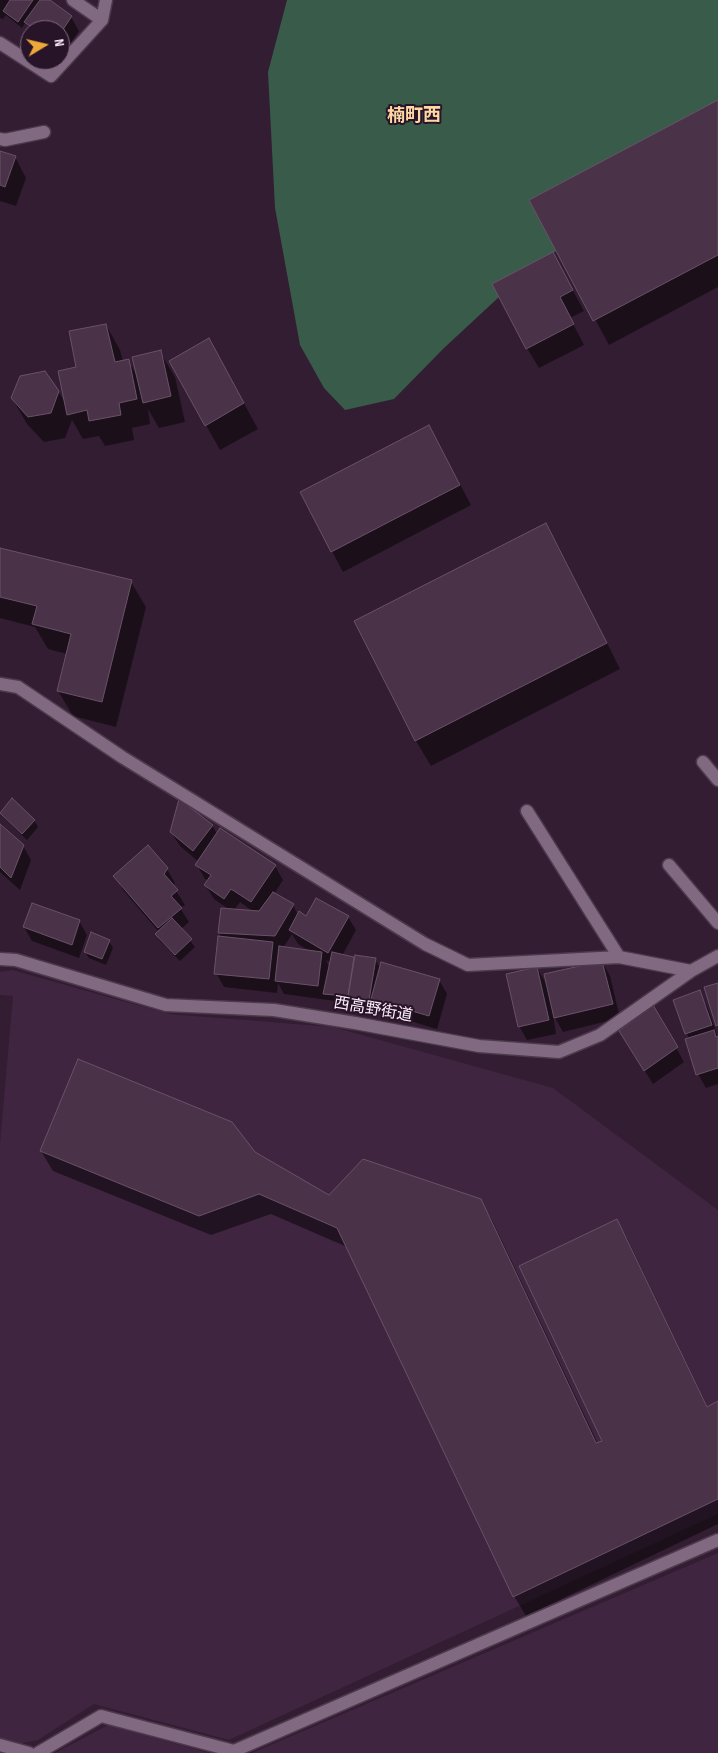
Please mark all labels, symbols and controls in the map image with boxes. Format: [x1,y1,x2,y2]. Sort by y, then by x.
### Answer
north arrow [20,20,70,70]
text: N [50,38,68,48]
district label: 楠町西 [387,105,441,127]
street label: 西高野街道 [332,994,414,1026]

